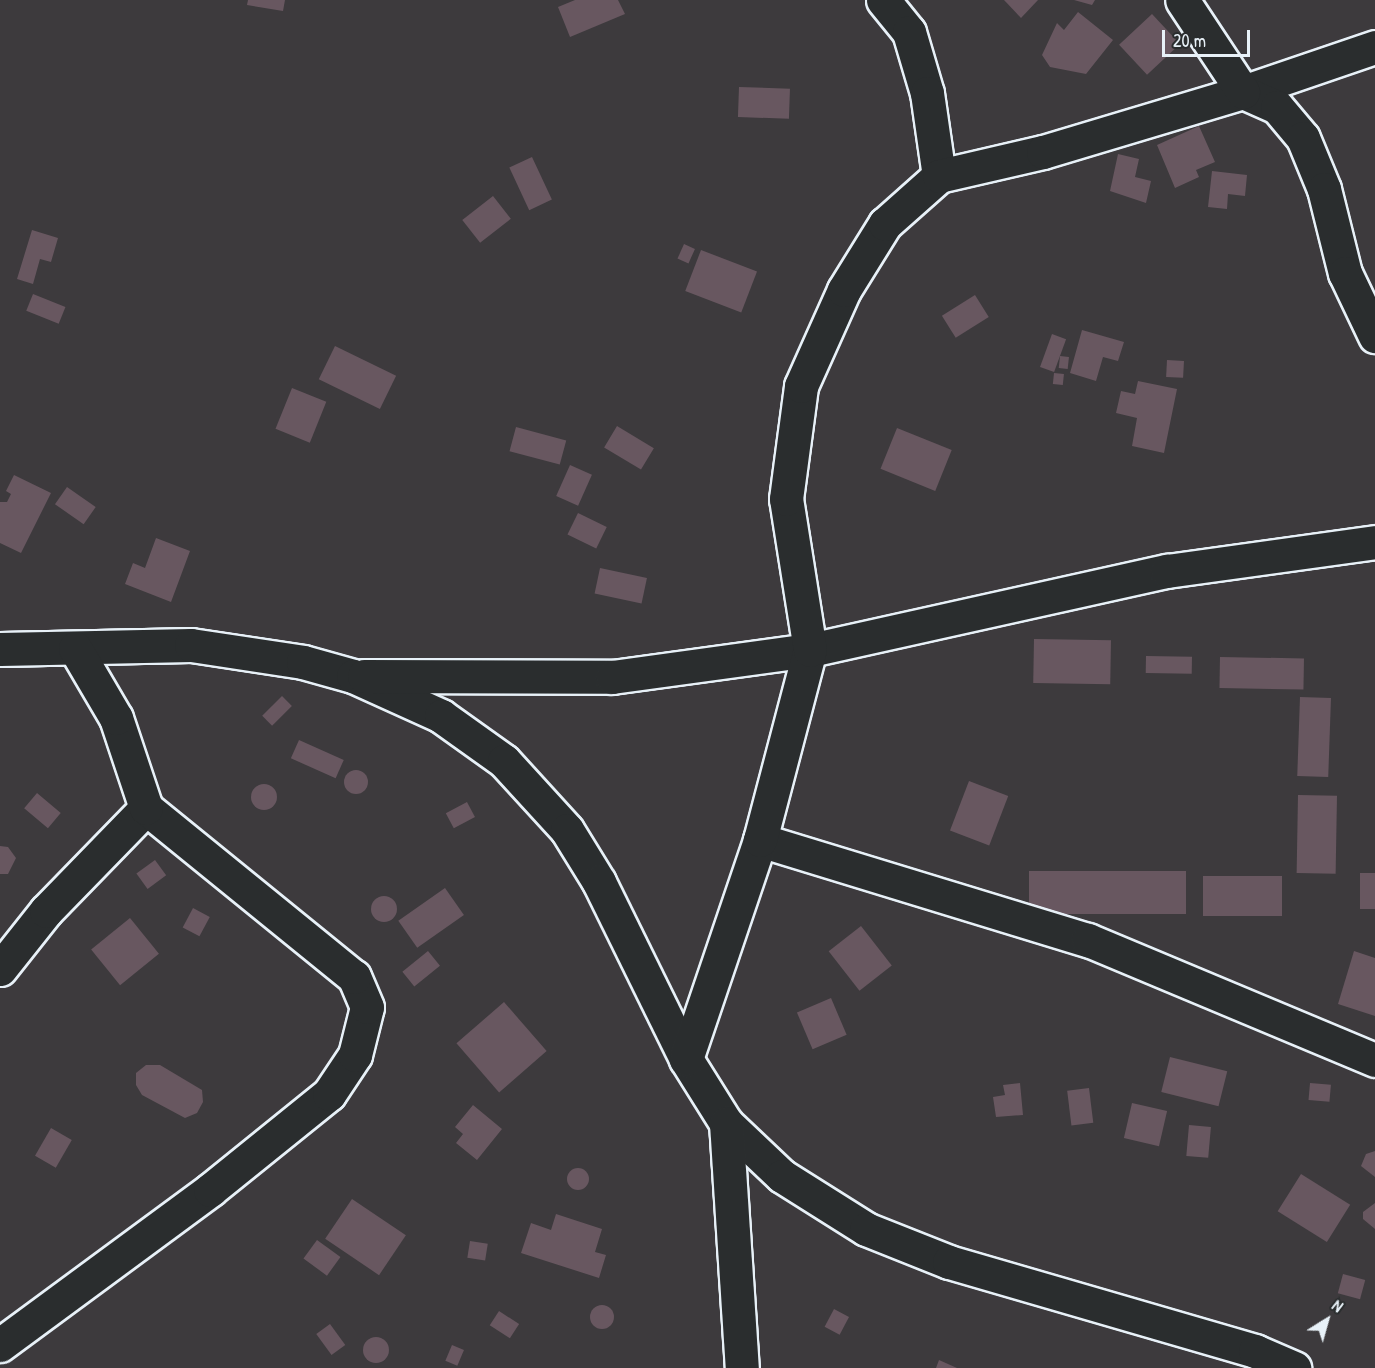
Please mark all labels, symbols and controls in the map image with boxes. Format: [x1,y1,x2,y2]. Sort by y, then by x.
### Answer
scale bar [1165,18,1254,56]
text: 20 m [1173,28,1206,53]
north arrow [1297,1290,1357,1350]
text: N [1328,1294,1348,1317]

